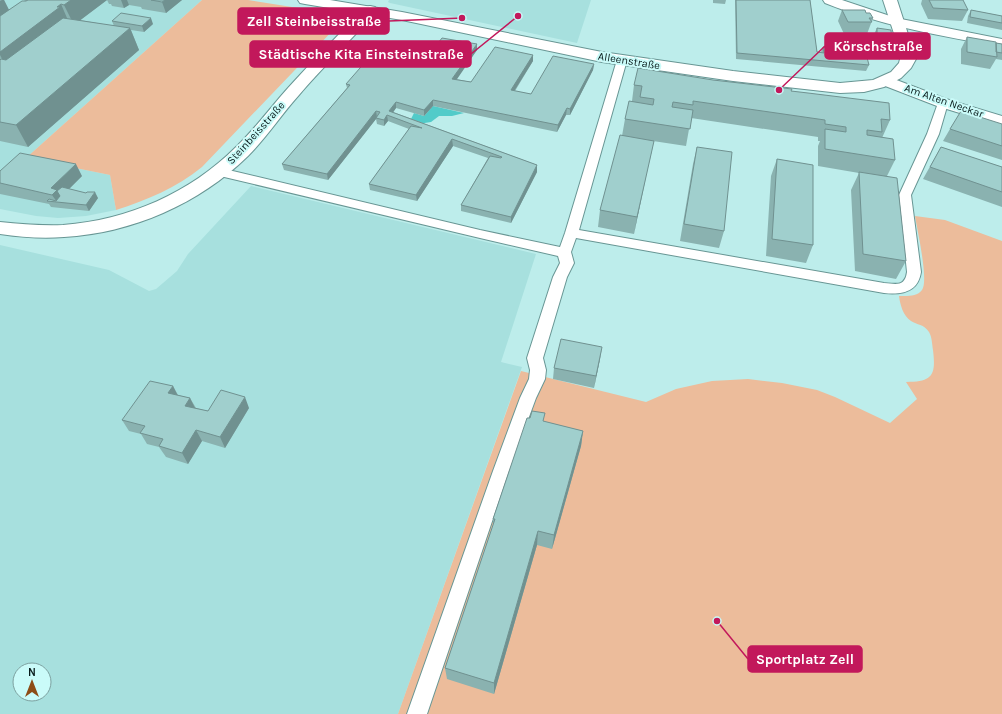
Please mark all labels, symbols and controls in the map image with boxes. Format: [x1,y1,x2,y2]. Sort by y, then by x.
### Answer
callout: Zell Steinbeisstraße [238,8,389,34]
text: Zell Steinbeisstraße [247,13,381,30]
callout: Körschstraße [825,33,930,59]
text: Körschstraße [833,38,923,55]
callout: Städtische Kita Einsteinstraße [250,41,471,67]
text: Städtische Kita Einsteinstraße [258,46,464,63]
street label: Alleenstraße [597,50,661,72]
street label: Am Alten Neckar [903,81,985,121]
street label: Steinbeisstraße [224,99,288,167]
callout: Sportplatz Zell [748,646,862,672]
text: Sportplatz Zell [756,651,854,668]
north arrow [12,662,52,702]
text: N [28,666,36,679]

